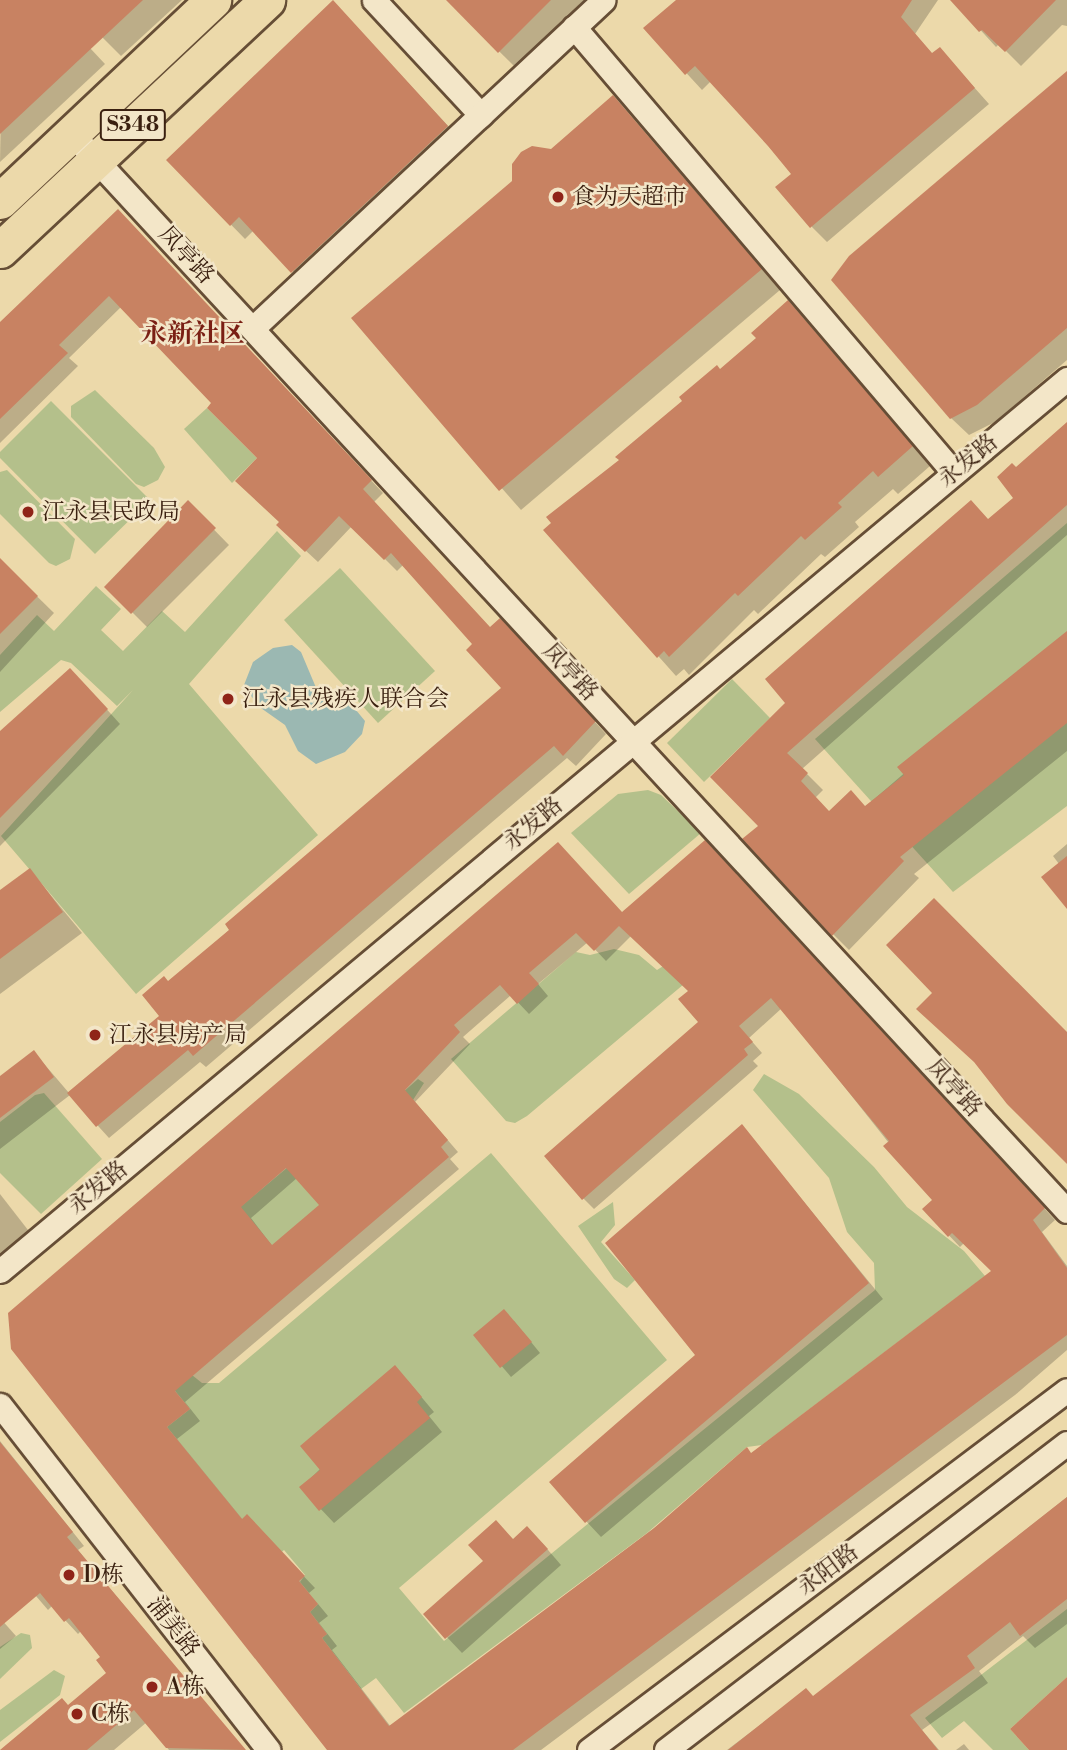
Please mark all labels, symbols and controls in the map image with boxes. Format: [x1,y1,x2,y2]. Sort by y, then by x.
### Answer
road number: S348 [100,108,166,142]
place label: 食为天超市 [572,183,687,211]
marker: 食为天超市 [550,189,566,205]
street label: 凤亭路 [152,220,220,290]
district label: 永新社区 [141,319,245,351]
street label: 永发路 [933,428,1003,494]
place label: 江永县民政局 [42,498,180,526]
marker: 江永县民政局 [20,504,36,520]
street label: 凤亭路 [536,637,604,707]
place label: 江永县残疾人联合会 [242,685,449,713]
marker: 江永县残疾人联合会 [220,691,236,707]
street label: 永发路 [498,791,568,857]
place label: 江永县房产局 [109,1021,247,1049]
marker: 江永县房产局 [87,1027,103,1043]
street label: 凤亭路 [920,1053,988,1123]
street label: 永发路 [63,1155,133,1221]
street label: 永阳路 [792,1538,864,1602]
place label: D栋 [83,1561,124,1589]
marker: D栋 [61,1567,77,1583]
street label: 浦美路 [141,1591,205,1663]
place label: A栋 [166,1673,205,1701]
marker: A栋 [144,1679,160,1695]
place label: C栋 [91,1700,130,1728]
marker: C栋 [69,1706,85,1722]

